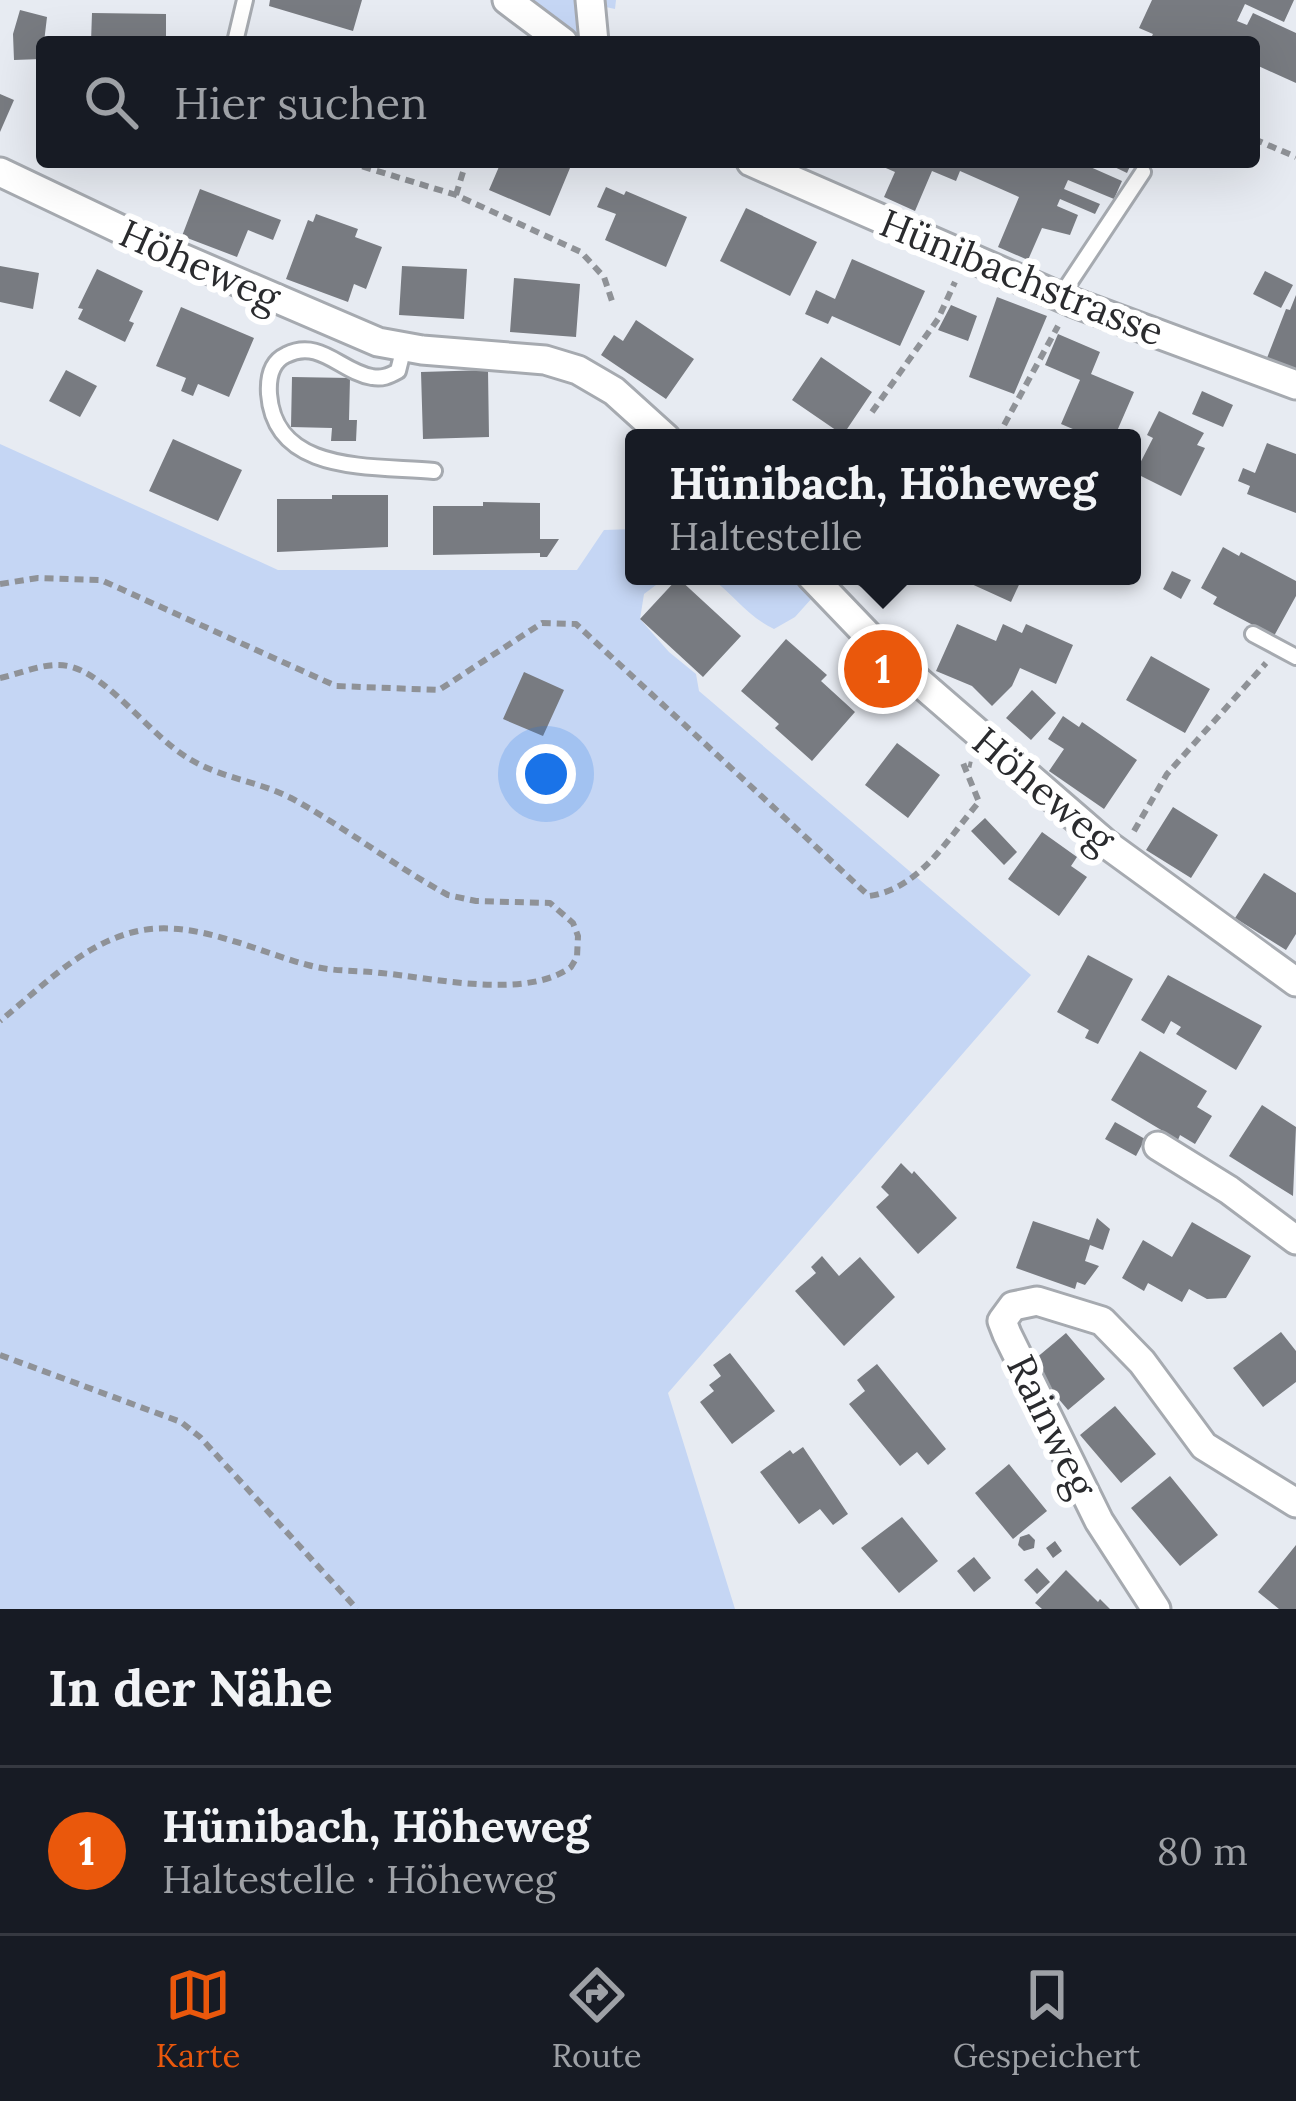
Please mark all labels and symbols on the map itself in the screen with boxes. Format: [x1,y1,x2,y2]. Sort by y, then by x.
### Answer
street label: Hünibachstrasse [873,197,1171,357]
street label: Höheweg [112,208,289,323]
pin: 1 [844,624,922,714]
street label: Höheweg [963,716,1126,865]
your location [516,744,576,804]
street label: Rainweg [996,1347,1108,1507]

